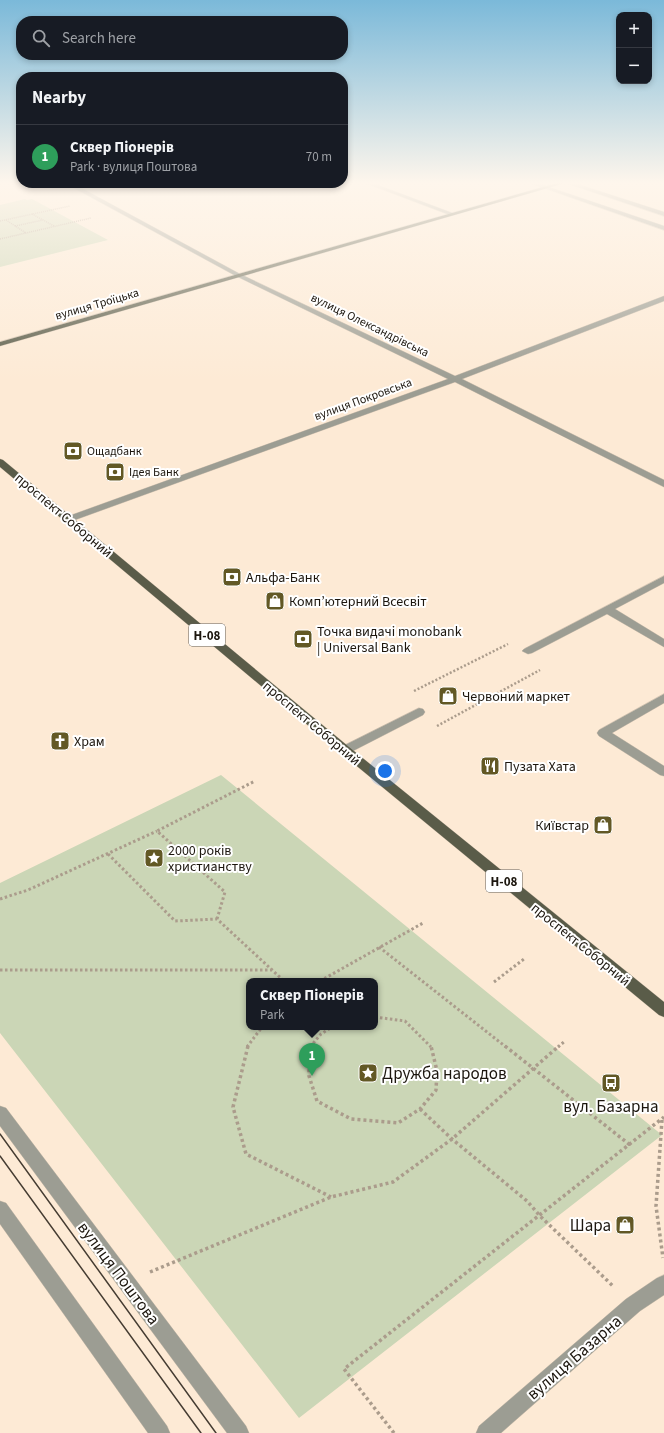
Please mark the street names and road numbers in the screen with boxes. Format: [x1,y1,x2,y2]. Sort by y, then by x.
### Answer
street label: вулиця Троїцька [53,284,141,325]
street label: вулиця Олександрівська [308,289,432,361]
street label: вулиця Покровська [312,374,414,425]
street label: проспект Соборний [10,469,117,563]
road number: Н-08 [189,624,225,646]
street label: проспект Соборний [258,677,365,771]
road number: Н-08 [486,870,522,892]
street label: проспект Соборний [527,899,634,991]
street label: вулиця Поштова [71,1217,165,1330]
street label: вулиця Базарна [522,1310,627,1406]

